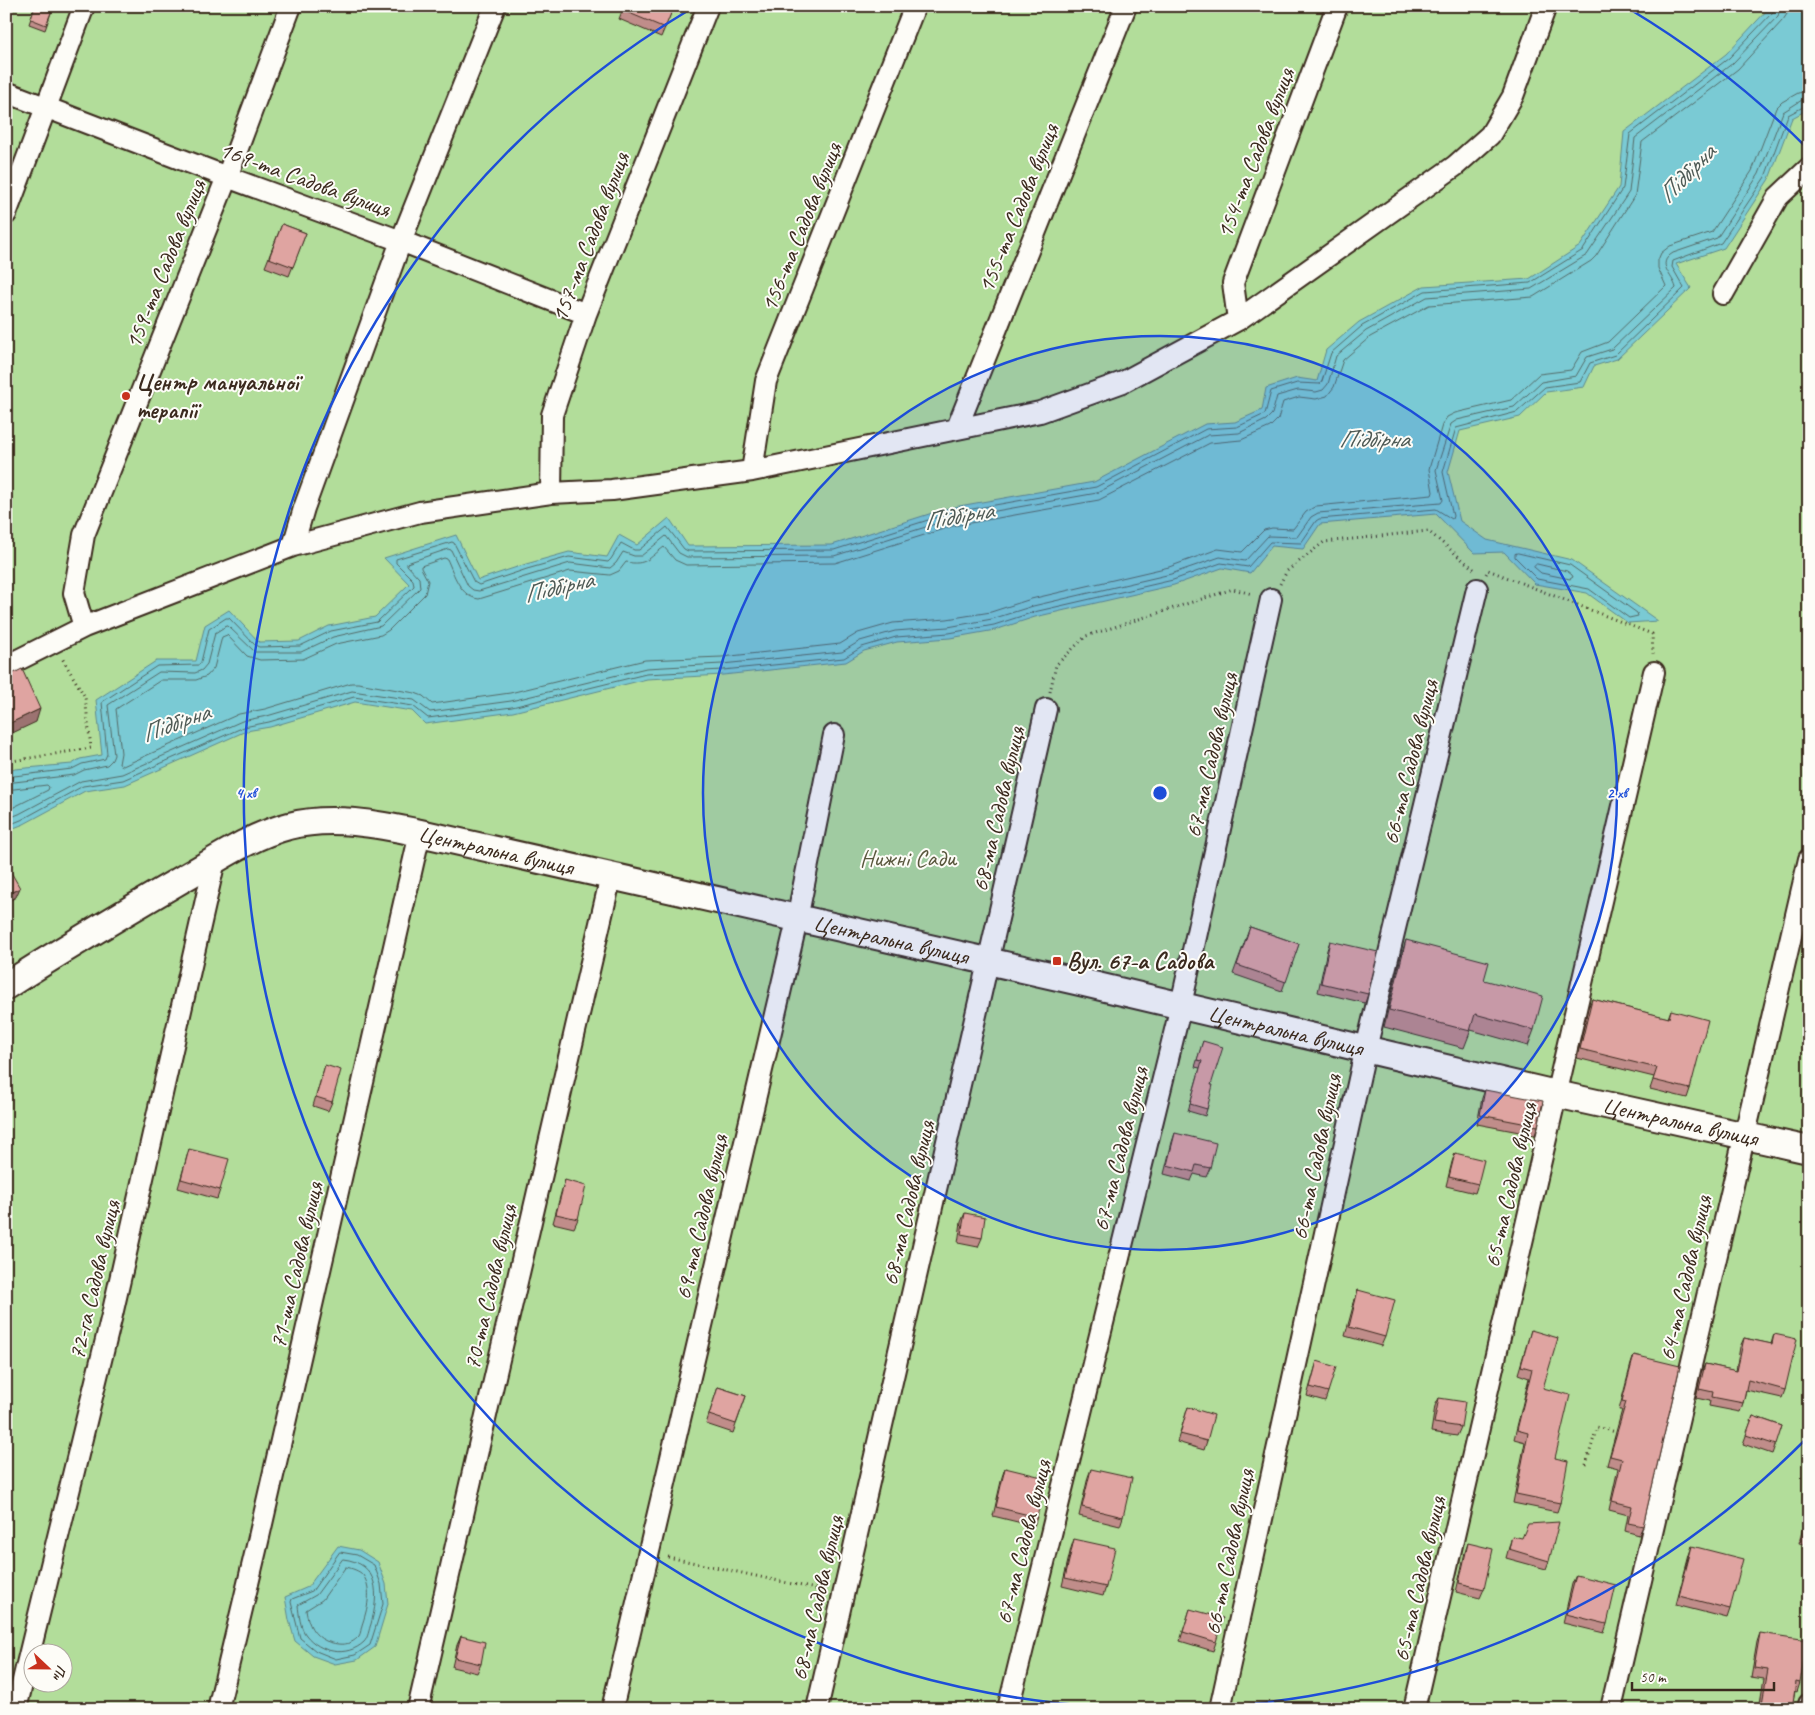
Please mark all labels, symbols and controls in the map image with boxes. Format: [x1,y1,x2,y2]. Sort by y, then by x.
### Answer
street label: 154-та Садова вулиця [1209,63,1302,242]
street label: 155-та Садова вулиця [970,118,1066,297]
street label: 169-та Садова вулиця [215,134,396,224]
water label: Підбірна [1651,136,1724,210]
street label: 156-та Садова вулиця [753,137,849,316]
street label: 157-ма Садова вулиця [544,147,637,326]
street label: 159-та Садова вулиця [117,174,213,353]
place label: Центр мануальної терапії [136,367,304,425]
marker: Центр мануальної терапії [120,390,132,402]
water label: Підбірна [1339,423,1411,455]
water label: Підбірна [921,494,998,538]
water label: Підбірна [520,563,598,610]
street label: 67-ма Садова вулиця [1177,668,1245,841]
street label: 66-та Садова вулиця [1375,675,1445,848]
water label: Підбірна [137,695,216,750]
street label: 68-ма Садова вулиця [964,722,1032,895]
text: 4 хв [236,784,259,803]
centre of rings [1151,784,1169,802]
text: 2 хв [1607,784,1630,803]
street label: Центральна вулиця [415,818,578,883]
park label: Нижні Сади [860,843,958,873]
street label: Центральна вулиця [811,907,973,972]
place label: Вул. 67-а Садова [1067,946,1216,976]
marker: Вул. 67-а Садова [1051,955,1063,967]
street label: Центральна вулиця [1205,998,1368,1063]
street label: 67-ма Садова вулиця [1085,1062,1155,1234]
street label: 66-та Садова вулиця [1284,1070,1349,1243]
street label: Центральна вулиця [1600,1090,1762,1154]
street label: 65-та Садова вулиця [1476,1098,1544,1271]
street label: 68-ма Садова вулиця [874,1116,942,1289]
street label: 69-та Садова вулиця [667,1130,735,1303]
street label: 71-ша Садова вулиця [262,1177,330,1351]
street label: 64-та Садова вулиця [1651,1191,1719,1364]
street label: 72-га Садова вулиця [61,1196,127,1363]
street label: 70-та Садова вулиця [456,1200,524,1373]
street label: 67-ма Садова вулиця [988,1455,1058,1627]
street label: 66-та Садова вулиця [1197,1465,1262,1638]
street label: 65-та Садова вулиця [1385,1492,1453,1665]
street label: 68-ма Садова вулиця [783,1511,851,1684]
north arrow [22,1642,72,1692]
scale bar [1632,1660,1775,1692]
text: Пн [49,1663,70,1683]
text: 50 m [1640,1668,1667,1687]

